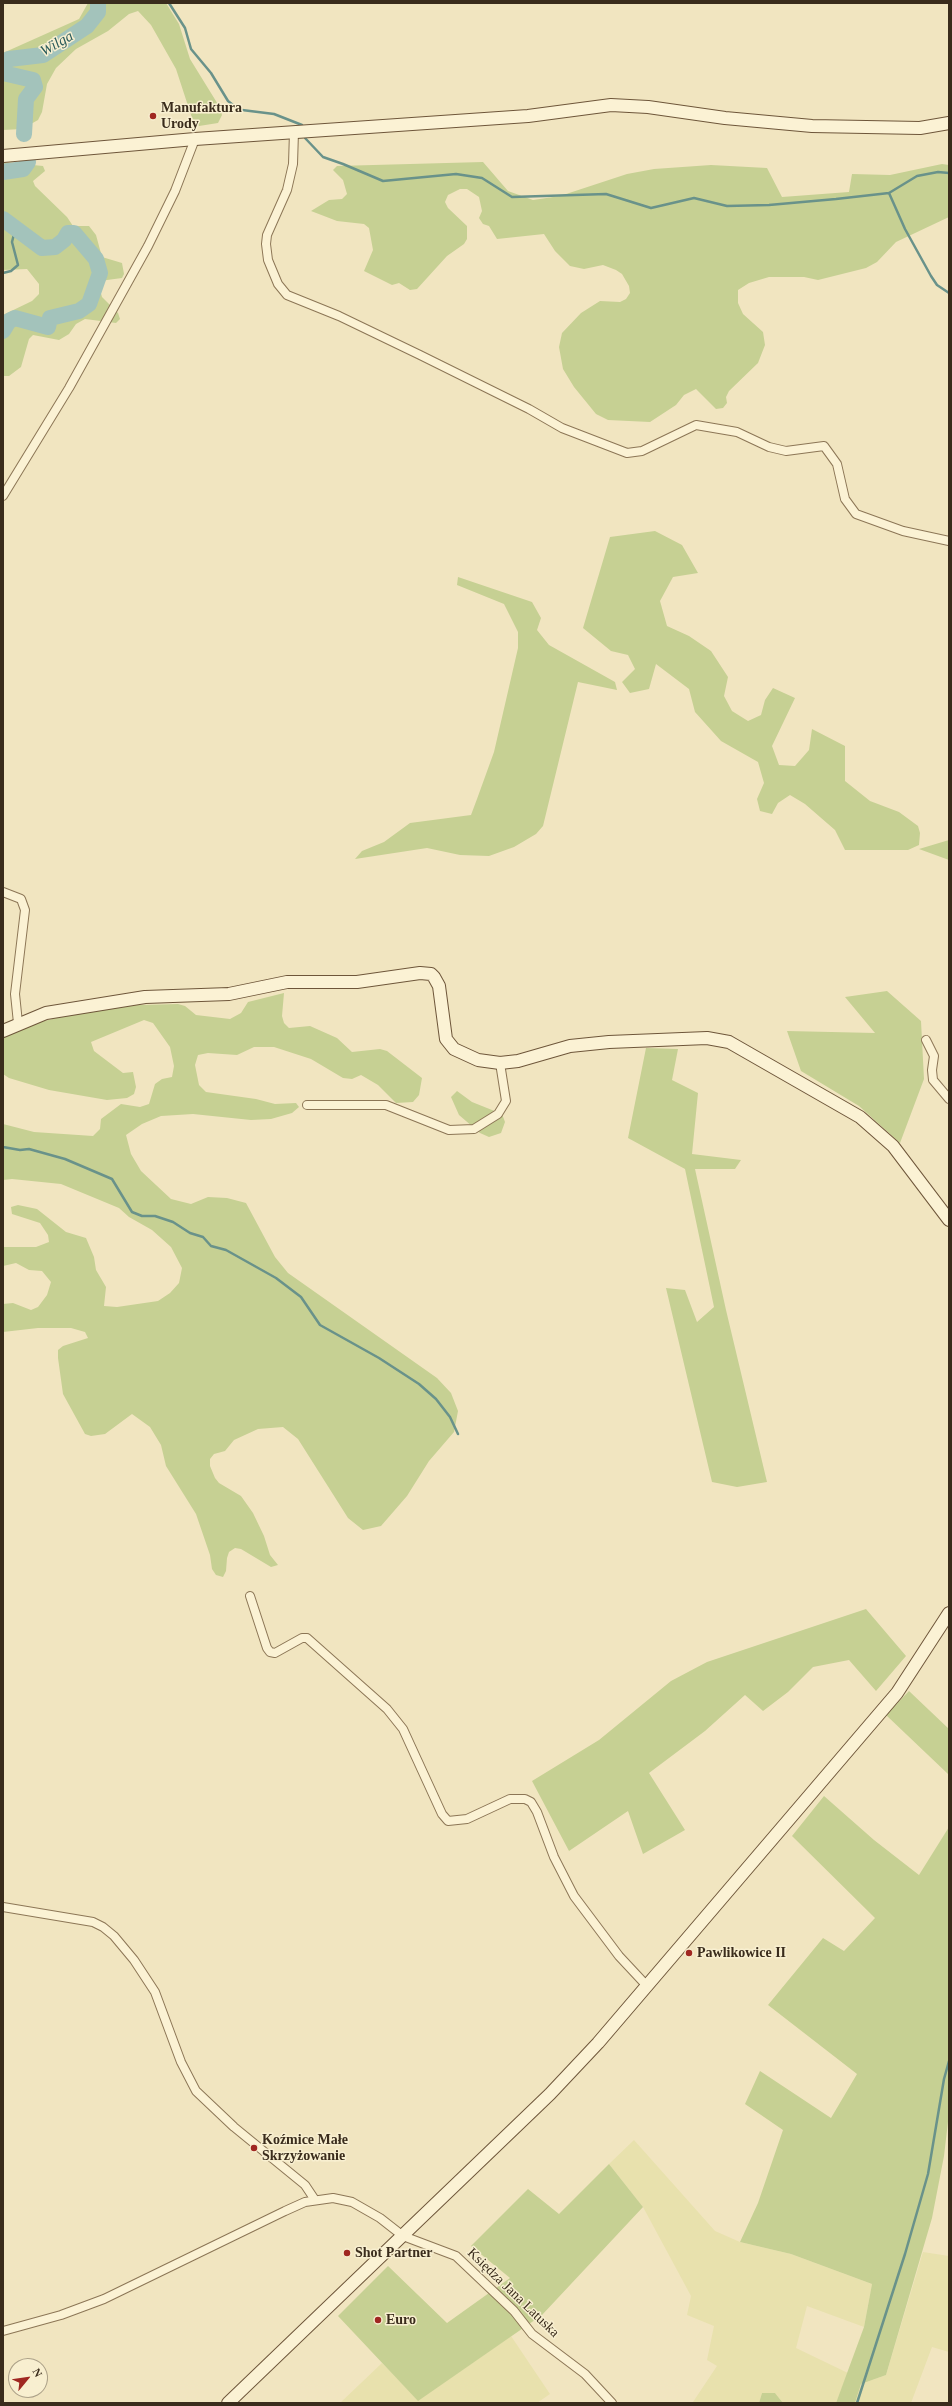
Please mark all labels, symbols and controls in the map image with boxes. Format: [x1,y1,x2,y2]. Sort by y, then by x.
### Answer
water label: Wilga [37,27,77,61]
place label: Manufaktura Urody [161,100,242,132]
marker: Manufaktura Urody [148,111,158,121]
place label: Pawlikowice II [697,1945,786,1961]
marker: Pawlikowice II [684,1948,694,1958]
place label: Koźmice Małe Skrzyżowanie [262,2132,348,2164]
marker: Koźmice Małe Skrzyżowanie [249,2143,259,2153]
place label: Shot Partner [355,2245,432,2261]
street label: Księdza Jana Latuska [464,2245,562,2341]
marker: Shot Partner [342,2248,352,2258]
place label: Euro [386,2312,416,2328]
marker: Euro [373,2315,383,2325]
north arrow [8,2358,48,2398]
text: N [30,2366,45,2379]

